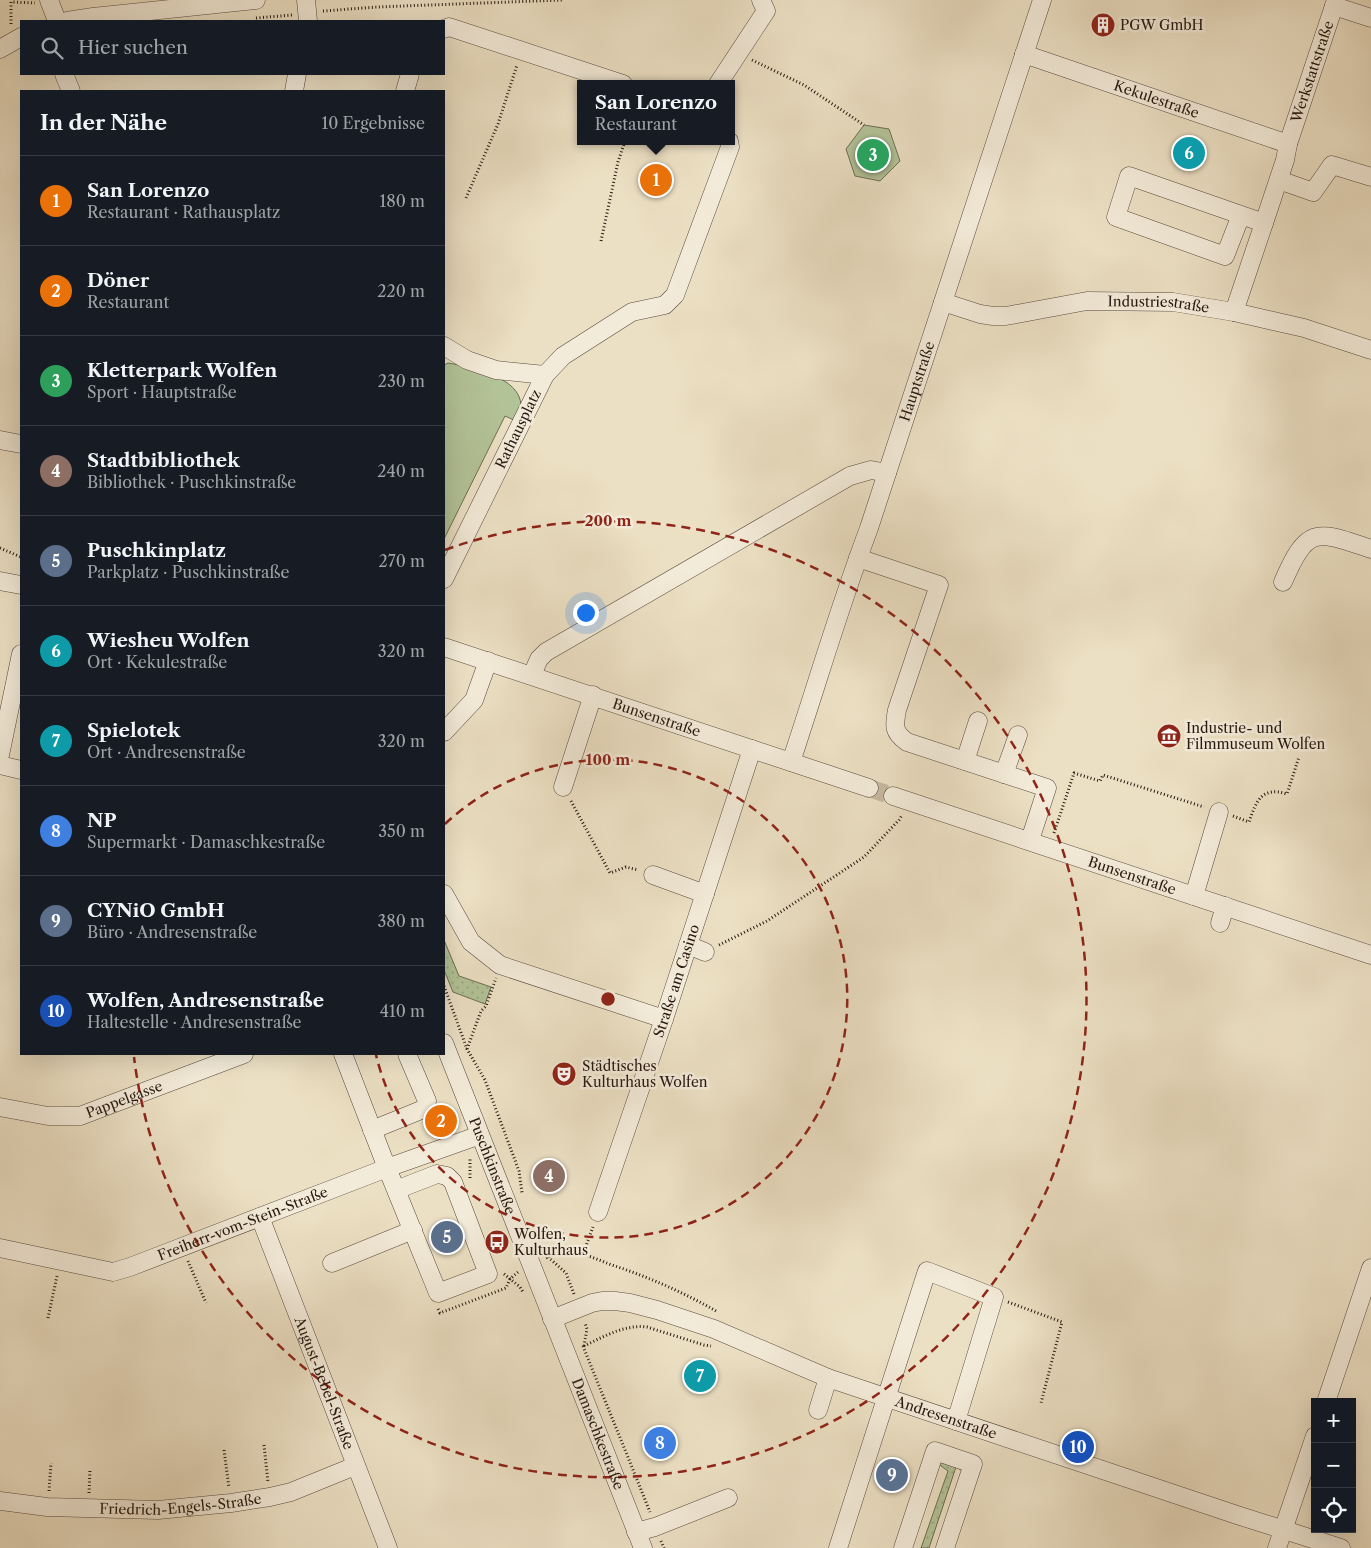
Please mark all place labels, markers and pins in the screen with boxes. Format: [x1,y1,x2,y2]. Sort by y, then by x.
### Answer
building icon: PGW GmbH [1090,12,1116,38]
place label: PGW GmbH [1120,16,1203,34]
pin: 6 [1173,134,1205,172]
pin: 3 [857,136,889,174]
pin: 1 [640,161,672,199]
place label: Industrie- und Filmmuseum Wolfen [1186,719,1326,753]
museum icon: Industrie- und Filmmuseum Wolfen [1156,723,1182,749]
centre of rings [599,990,617,1008]
place label: Städtisches Kulturhaus Wolfen [582,1057,708,1091]
theatre icon: Städtisches Kulturhaus Wolfen [551,1061,577,1087]
pin: 2 [425,1102,457,1140]
pin: 4 [533,1157,565,1195]
pin: 5 [431,1218,463,1256]
place label: Wolfen, Kulturhaus [513,1225,588,1259]
bus stop icon: Wolfen, Kulturhaus [484,1229,510,1255]
pin: 7 [684,1357,716,1395]
pin: 8 [644,1424,676,1462]
pin: 10 [1062,1428,1094,1466]
pin: 9 [876,1456,908,1494]

